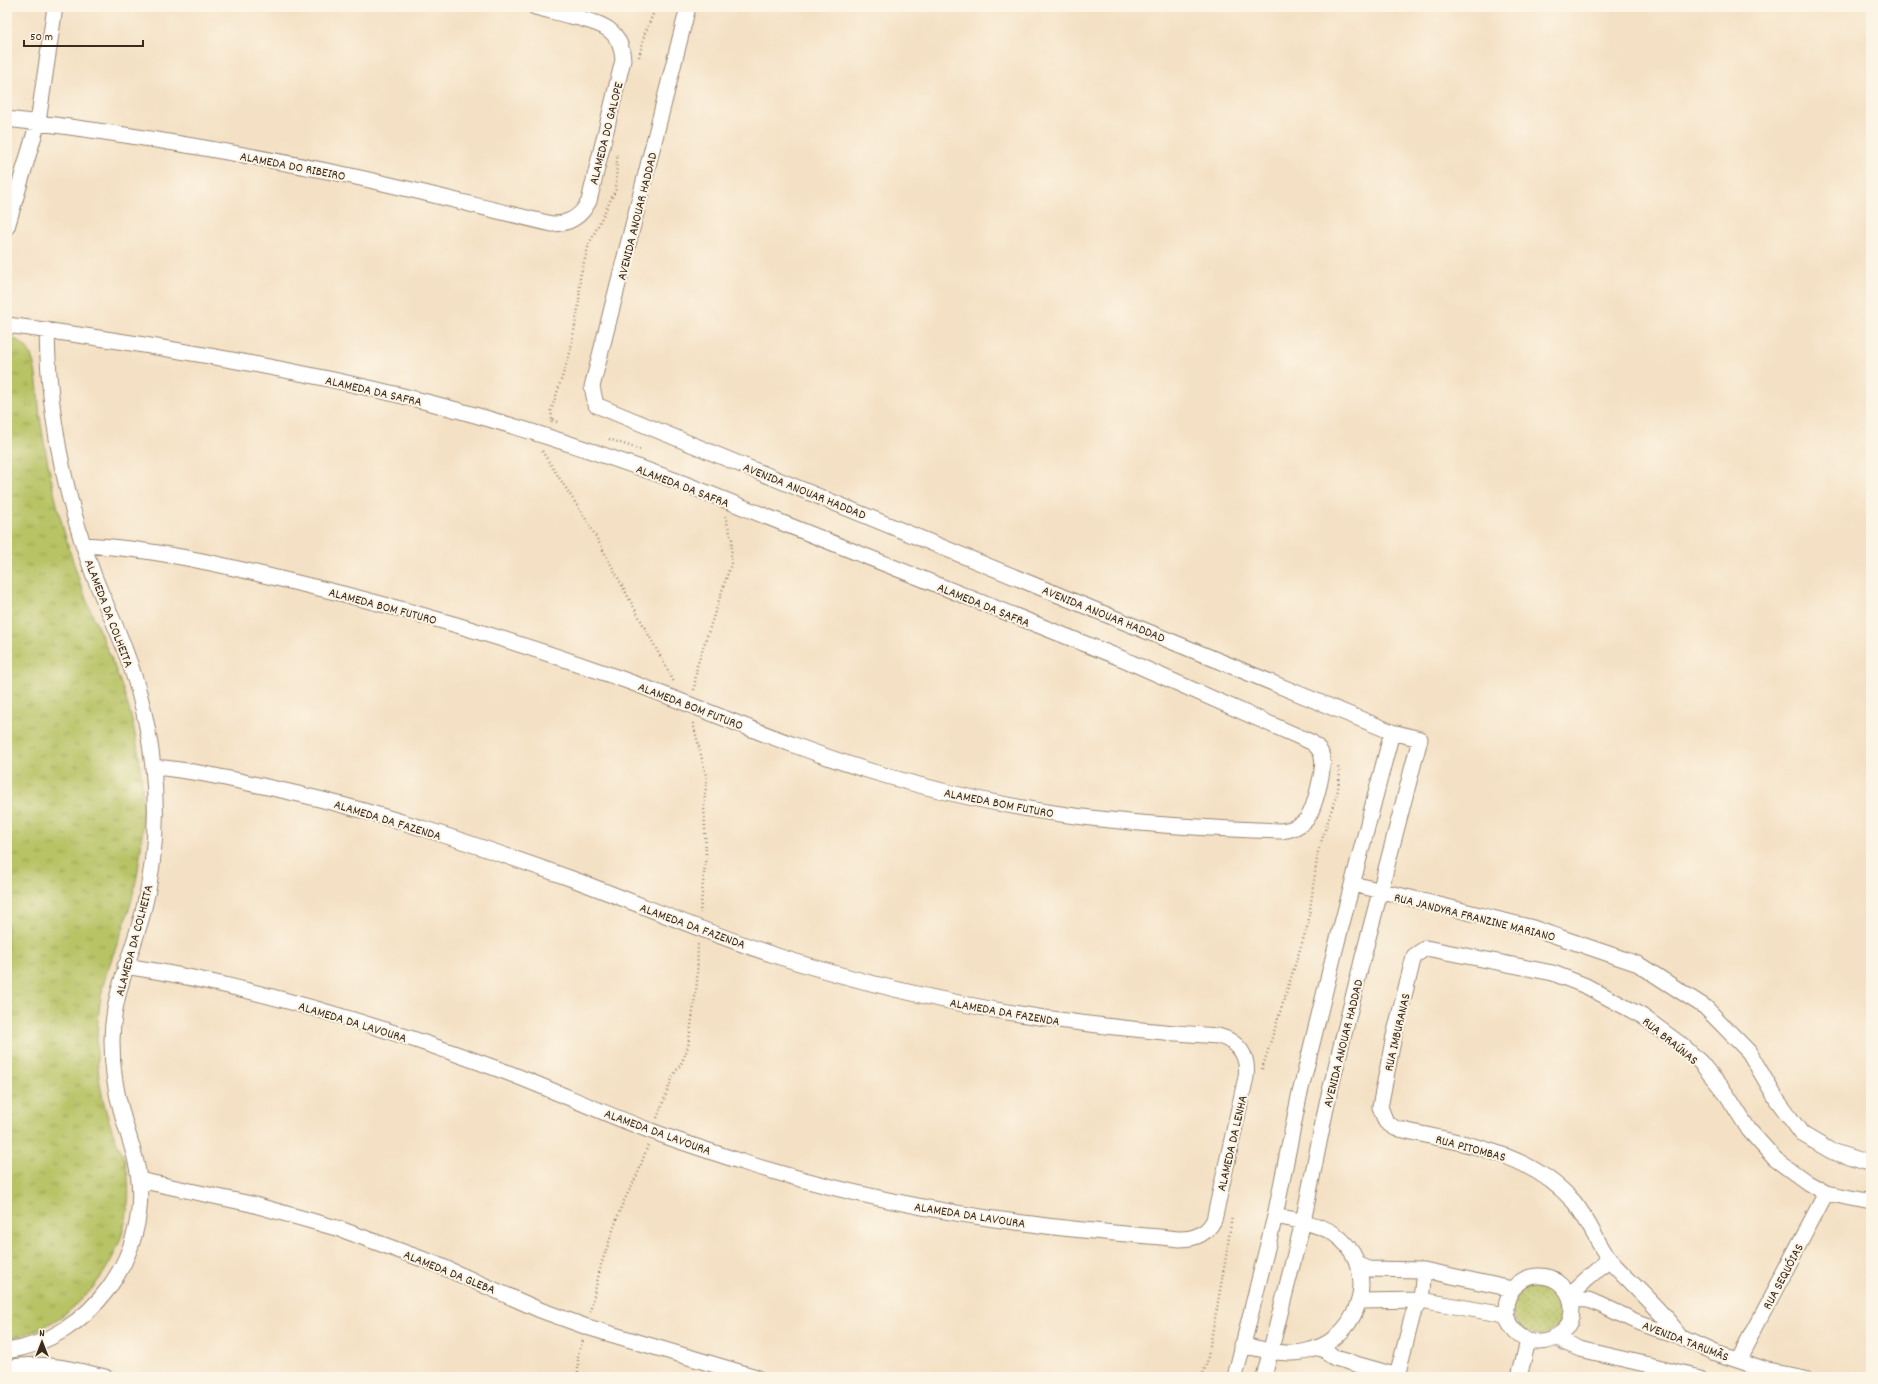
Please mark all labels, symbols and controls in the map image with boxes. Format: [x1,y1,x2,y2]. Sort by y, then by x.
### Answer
scale bar [24,22,143,48]
text: 50 m [30,29,53,46]
street label: ALAMEDA DO GALOPE [585,80,629,187]
street label: ALAMEDA DO RIBEIRO [238,148,347,187]
street label: AVENIDA ANOUAR HADDAD [613,150,664,283]
street label: ALAMEDA DA SAFRA [323,372,424,413]
street label: AVENIDA ANOUAR HADDAD [740,459,869,526]
street label: ALAMEDA DA SAFRA [633,461,732,514]
street label: ALAMEDA DA COLHEITA [78,557,137,671]
street label: ALAMEDA DA SAFRA [934,579,1032,634]
street label: AVENIDA ANOUAR HADDAD [1039,582,1168,649]
street label: ALAMEDA BOM FUTURO [326,584,439,631]
street label: ALAMEDA BOM FUTURO [635,679,745,736]
street label: ALAMEDA BOM FUTURO [942,785,1055,824]
street label: ALAMEDA DA FAZENDA [331,796,443,847]
street label: ALAMEDA DA COLHEITA [111,883,159,998]
street label: RUA JANDYRA FRANZINE MARIANO [1392,889,1557,948]
street label: ALAMEDA DA FAZENDA [637,899,748,955]
street label: AVENIDA ANOUAR HADDAD [1319,977,1370,1110]
street label: RUA IMBURANAS [1380,991,1417,1073]
street label: ALAMEDA DA FAZENDA [948,994,1061,1032]
street label: ALAMEDA DA LAVOURA [296,998,409,1049]
street label: RUA BRAÚNAS [1637,1013,1702,1071]
street label: ALAMEDA DA LENHA [1213,1094,1254,1193]
street label: ALAMEDA DA LAVOURA [601,1105,713,1162]
street label: RUA PITOMBAS [1433,1131,1508,1168]
street label: ALAMEDA DA LAVOURA [913,1198,1027,1235]
street label: RUA SEQUÓIAS [1759,1241,1810,1313]
street label: ALAMEDA DA GLEBA [400,1246,498,1300]
street label: AVENIDA TARUMÃS [1639,1317,1731,1368]
north arrow [22,1322,62,1362]
text: N [39,1326,45,1342]

